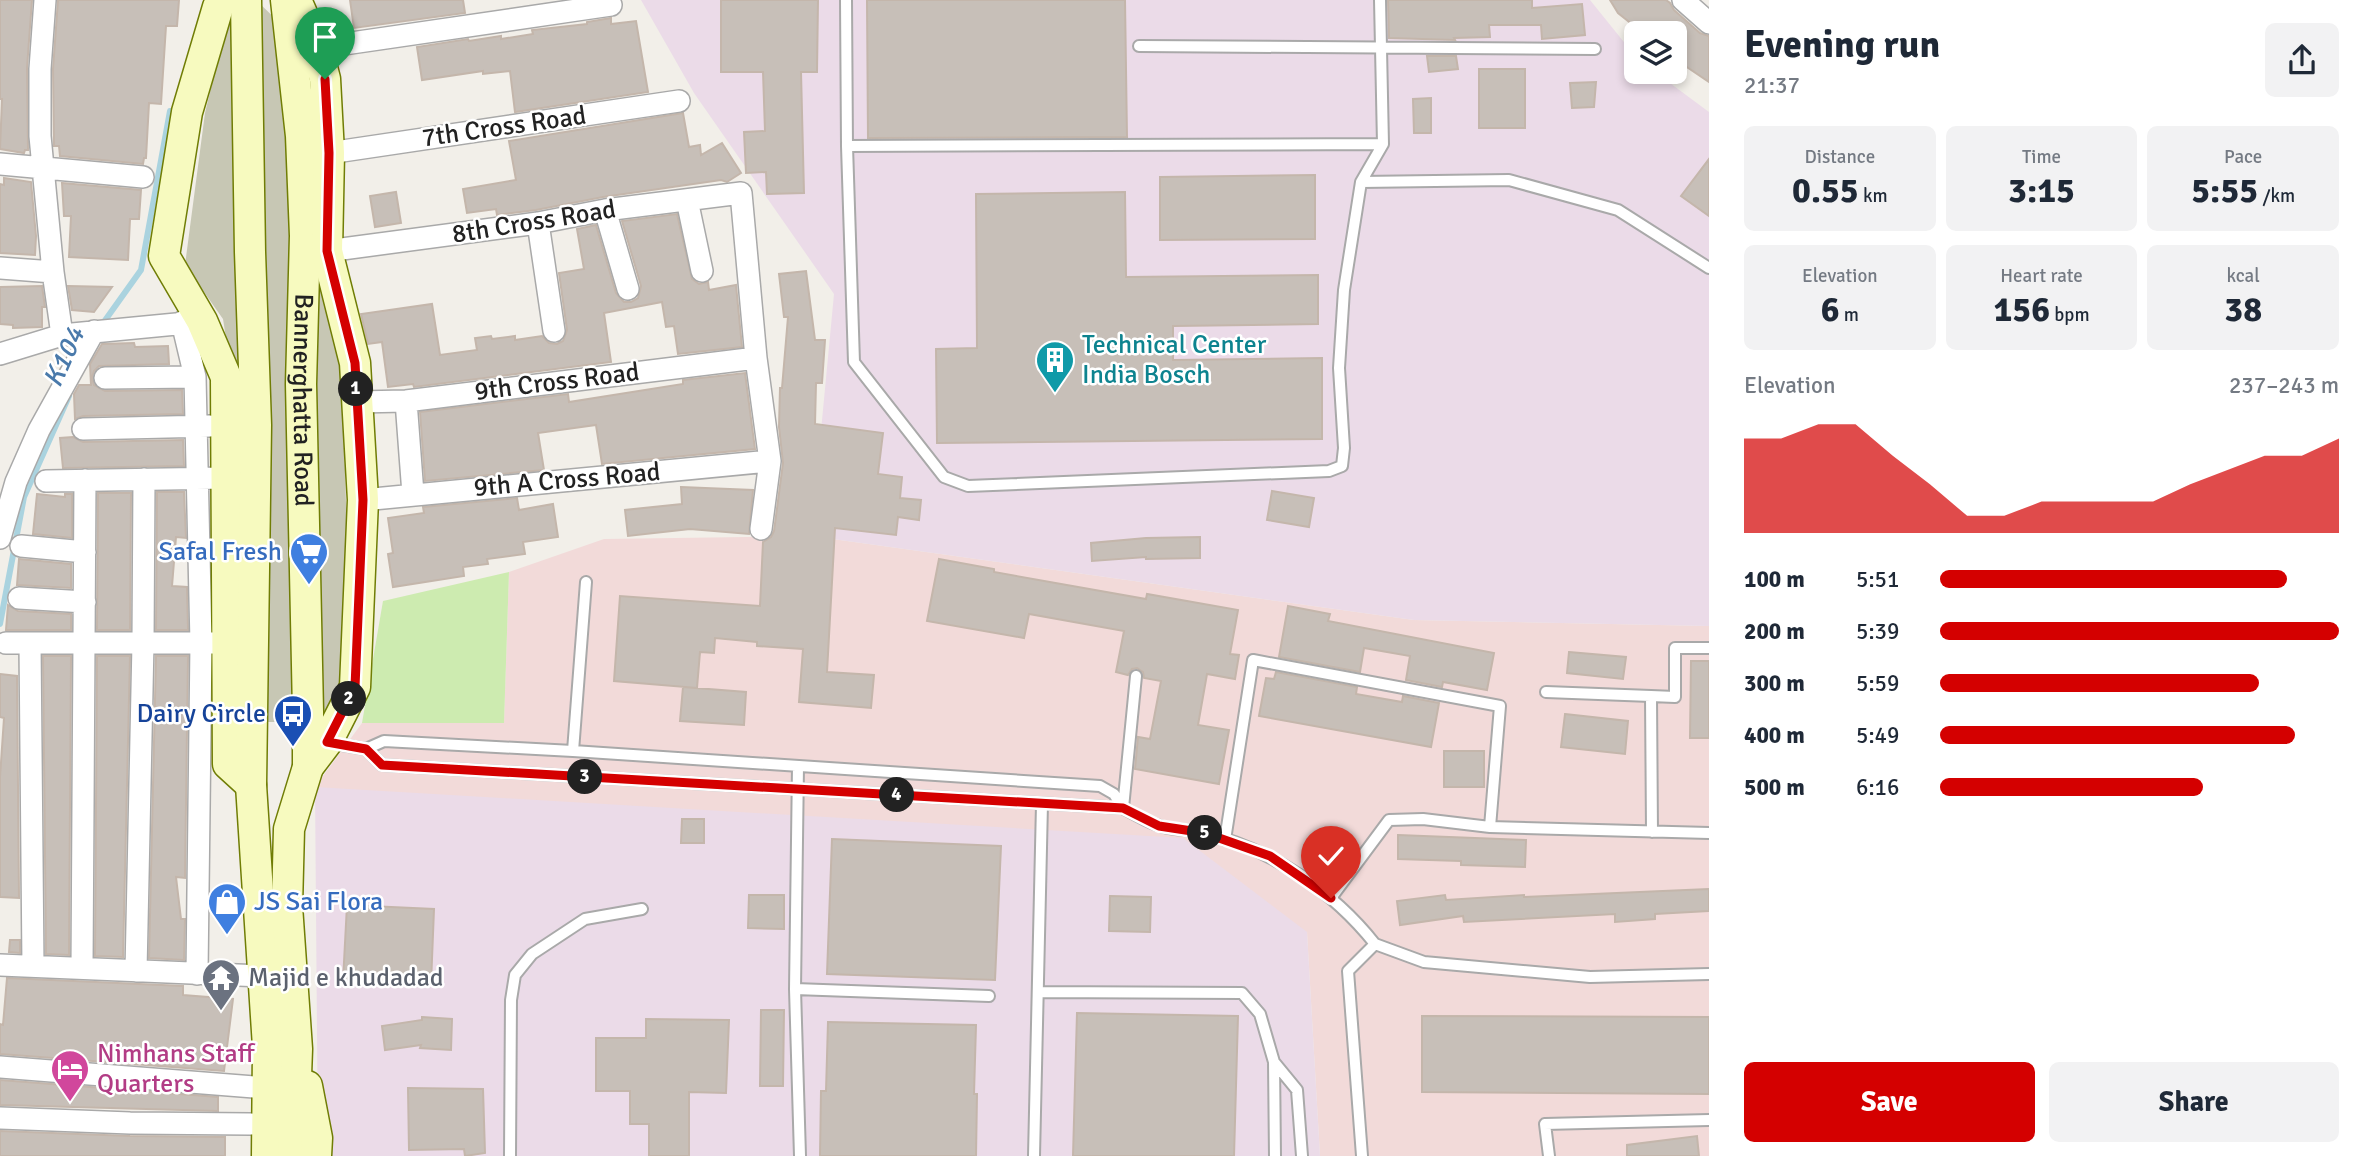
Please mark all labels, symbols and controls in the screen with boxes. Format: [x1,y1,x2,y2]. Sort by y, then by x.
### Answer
pin [295,7,355,79]
icon: arrive [306,18,344,56]
map controls [1624,21,1687,84]
button: layers [1624,21,1687,84]
text: Evening run [1744,21,1940,68]
button: share [2265,23,2339,97]
text: 21:37 [1744,71,1800,100]
street label: 7th Cross Road [420,100,588,154]
text: Distance [1804,145,1875,169]
text: Time [2022,145,2061,169]
text: Pace [2224,145,2262,169]
text: 0.55 [1792,169,1859,212]
text: 3:15 [2008,169,2075,212]
text: 5:55 [2191,169,2258,212]
text: km [1859,184,1888,208]
text: /km [2258,184,2295,208]
street label: 8th Cross Road [450,193,618,251]
text: Elevation [1802,264,1878,288]
text: Heart rate [2000,264,2083,288]
text: kcal [2227,264,2260,288]
text: 6 [1821,288,1840,331]
text: 156 [1993,288,2050,331]
text: 38 [2224,288,2262,331]
street label: Bannerghatta Road [285,293,320,507]
text: m [1840,303,1859,327]
text: bpm [2050,303,2090,327]
water label: K104 [36,321,93,392]
place label: Technical Center India Bosch [1082,329,1267,391]
building icon: Technical Center India Bosch [1034,339,1076,394]
street label: 9th Cross Road [473,356,641,408]
text: Elevation [1744,371,1836,400]
text: 237–243 m [2229,371,2339,400]
pin: 1 [338,372,374,406]
text: 1 [350,376,361,400]
street label: 9th A Cross Road [472,456,662,504]
supermarket icon: Safal Fresh [288,531,330,586]
place label: Safal Fresh [159,536,282,568]
text: 100 m [1744,565,1805,594]
text: 5:51 [1856,565,1899,594]
text: 200 m [1744,617,1805,646]
text: 5:39 [1856,617,1899,646]
text: 300 m [1744,669,1805,698]
text: 5:59 [1856,669,1899,698]
pin: 2 [332,682,366,716]
text: 2 [343,686,354,710]
bus stop icon: Dairy Circle [272,693,314,748]
place label: Dairy Circle [137,698,266,730]
text: 400 m [1744,721,1805,750]
text: 5:49 [1856,721,1899,750]
pin: 3 [568,760,602,794]
text: 3 [579,764,590,788]
text: 500 m [1744,773,1805,802]
text: 6:16 [1856,773,1899,802]
pin: 4 [880,778,914,812]
text: 4 [891,782,902,806]
pin: 5 [1188,816,1222,850]
text: 5 [1199,820,1210,844]
pin [1301,826,1361,898]
icon: check [1312,837,1350,875]
shop icon: JS Sai Flora [206,881,248,936]
place label: JS Sai Flora [254,886,383,918]
temple icon: Majid e khudadad [200,957,242,1012]
place label: Majid e khudadad [248,962,444,994]
place label: Nimhans Staff Quarters [97,1038,256,1100]
hotel icon: Nimhans Staff Quarters [49,1048,91,1103]
button: Save [1744,1062,2035,1142]
button: Share [2049,1062,2339,1142]

